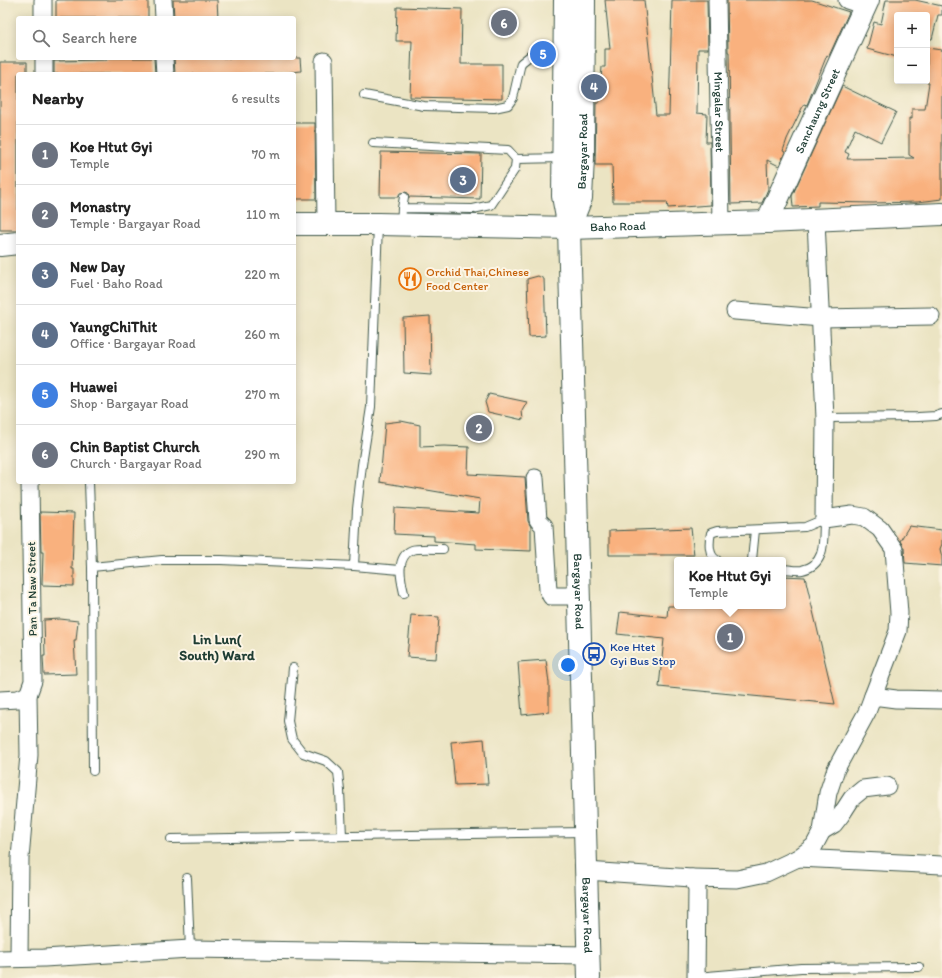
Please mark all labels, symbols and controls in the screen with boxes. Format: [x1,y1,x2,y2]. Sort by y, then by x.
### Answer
pin: 6 [491,8,517,38]
map controls [894,12,930,84]
button: + [894,12,930,48]
search box [16,16,296,60]
icon: search [30,27,52,49]
text: Search here [62,29,137,47]
pin: 5 [530,39,556,69]
button: − [894,48,930,84]
street label: Sanchaung Street [792,66,843,156]
pin: 4 [581,72,607,102]
street label: Mingalar Street [711,72,727,153]
text: Nearby [32,88,84,108]
text: 6 results [232,91,280,106]
street label: Bargayar Road [574,113,590,190]
text: Koe Htut Gyi [70,138,152,156]
text: 1 [42,147,48,162]
text: 70 m [252,147,280,162]
text: Temple [70,156,109,171]
pin: 3 [450,165,476,195]
text: Monastry [70,198,131,216]
text: 2 [42,207,48,222]
text: 110 m [246,207,280,222]
text: Temple · Bargayar Road [70,216,200,231]
street label: Baho Road [590,219,646,234]
text: New Day [70,258,125,276]
place label: Orchid Thai,Chinese Food Center [426,265,529,293]
restaurant icon: Orchid Thai,Chinese Food Center [397,266,423,292]
text: 3 [41,267,49,282]
text: 220 m [244,267,280,282]
text: Fuel · Baho Road [70,276,163,291]
text: YaungChiThit [70,318,157,336]
text: 4 [41,327,49,342]
text: 260 m [244,327,280,342]
text: Office · Bargayar Road [70,336,196,351]
text: Huawei [70,378,117,396]
text: 5 [42,387,48,402]
text: 270 m [245,387,280,402]
text: Shop · Bargayar Road [70,396,188,411]
pin: 2 [466,413,492,443]
text: Chin Baptist Church [70,438,200,456]
text: 6 [42,447,48,462]
text: 290 m [244,447,280,462]
text: Church · Bargayar Road [70,456,202,471]
street label: Pan Ta Naw Street [24,541,40,636]
street label: Bargayar Road [571,553,587,630]
popup [674,557,786,609]
text: Koe Htut Gyi [689,567,771,585]
text: Temple [689,585,728,600]
pin: 1 [717,622,743,652]
district label: Lin Lun( South) Ward [179,631,255,664]
place label: Koe Htet Gyi Bus Stop [610,640,676,668]
bus stop icon: Koe Htet Gyi Bus Stop [581,641,607,667]
your location [558,655,578,675]
street label: Bargayar Road [579,877,595,954]

